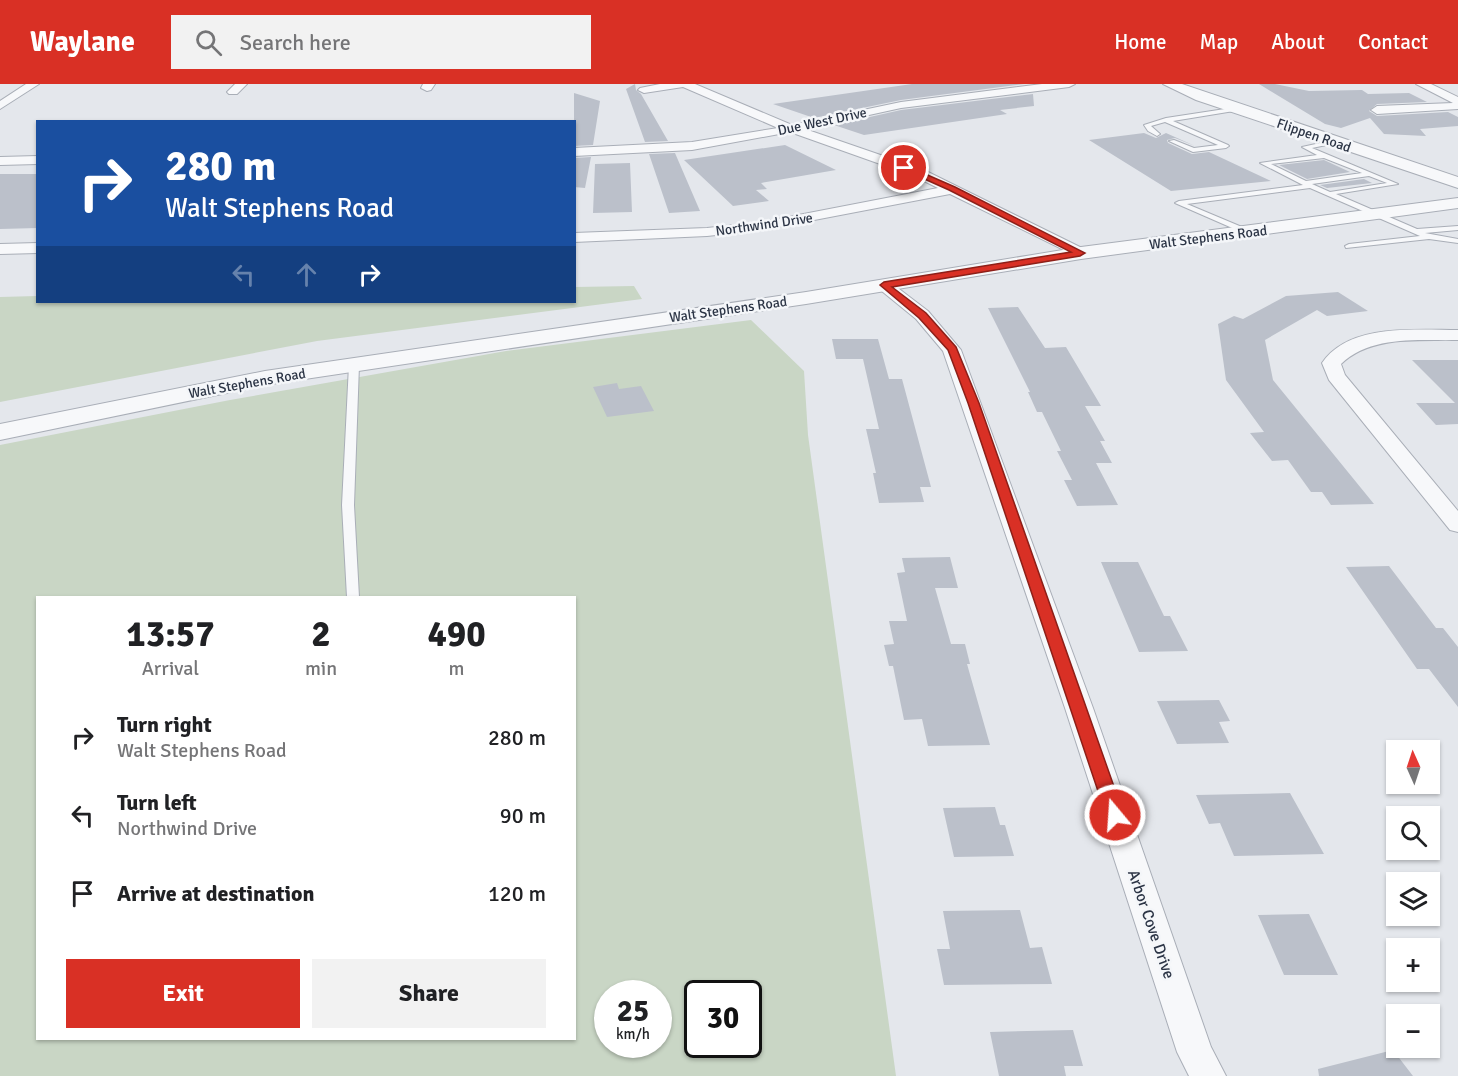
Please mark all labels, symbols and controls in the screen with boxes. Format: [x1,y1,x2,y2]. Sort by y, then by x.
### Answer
search box [171,15,591,69]
text: Waylane [30,25,135,59]
icon: search [192,26,225,59]
text: Search here [240,29,351,56]
text: Home [1114,29,1167,55]
text: Map [1200,29,1238,55]
text: About [1271,29,1325,55]
text: Contact [1358,29,1428,55]
street label: Due West Drive [776,104,868,139]
street label: Flippen Road [1274,115,1353,156]
text: 280 m [165,141,276,192]
pin [878,142,929,193]
icon: right [66,144,144,222]
icon: arrive [887,151,920,184]
text: Walt Stephens Road [165,192,394,225]
street label: Northwind Drive [714,209,814,240]
street label: Walt Stephens Road [1148,222,1268,253]
icon: left [227,258,260,291]
icon: ahead [290,258,323,291]
icon: right [353,258,386,291]
street label: Walt Stephens Road [668,293,788,326]
street label: Walt Stephens Road [187,365,307,402]
text: 13:57 [126,612,215,657]
text: 2 [311,612,331,657]
text: 490 [427,612,486,657]
text: Arrival [142,656,199,681]
text: min [305,656,337,681]
text: m [449,656,465,681]
text: Turn right [117,711,212,738]
icon: right [66,721,99,754]
text: 280 m [488,724,546,751]
text: Walt Stephens Road [117,738,287,763]
north arrow [1386,740,1440,794]
map controls [1386,740,1440,1058]
position arrow [1083,783,1147,847]
text: Turn left [117,789,197,816]
icon: left [66,799,99,832]
text: 90 m [500,802,546,829]
button: search [1386,806,1440,860]
text: Northwind Drive [117,816,257,841]
street label: Arbor Cove Drive [1123,867,1179,981]
button: layers [1386,872,1440,926]
icon: arrive [66,877,99,910]
text: Arrive at destination [117,880,314,907]
text: 120 m [488,880,546,907]
button: + [1386,938,1440,992]
button: Exit [66,959,300,1028]
button: Share [312,959,546,1028]
speed limit sign: 30 [684,980,762,1058]
text: 25 [617,993,649,1030]
button: − [1386,1004,1440,1058]
text: km/h [616,1025,650,1043]

